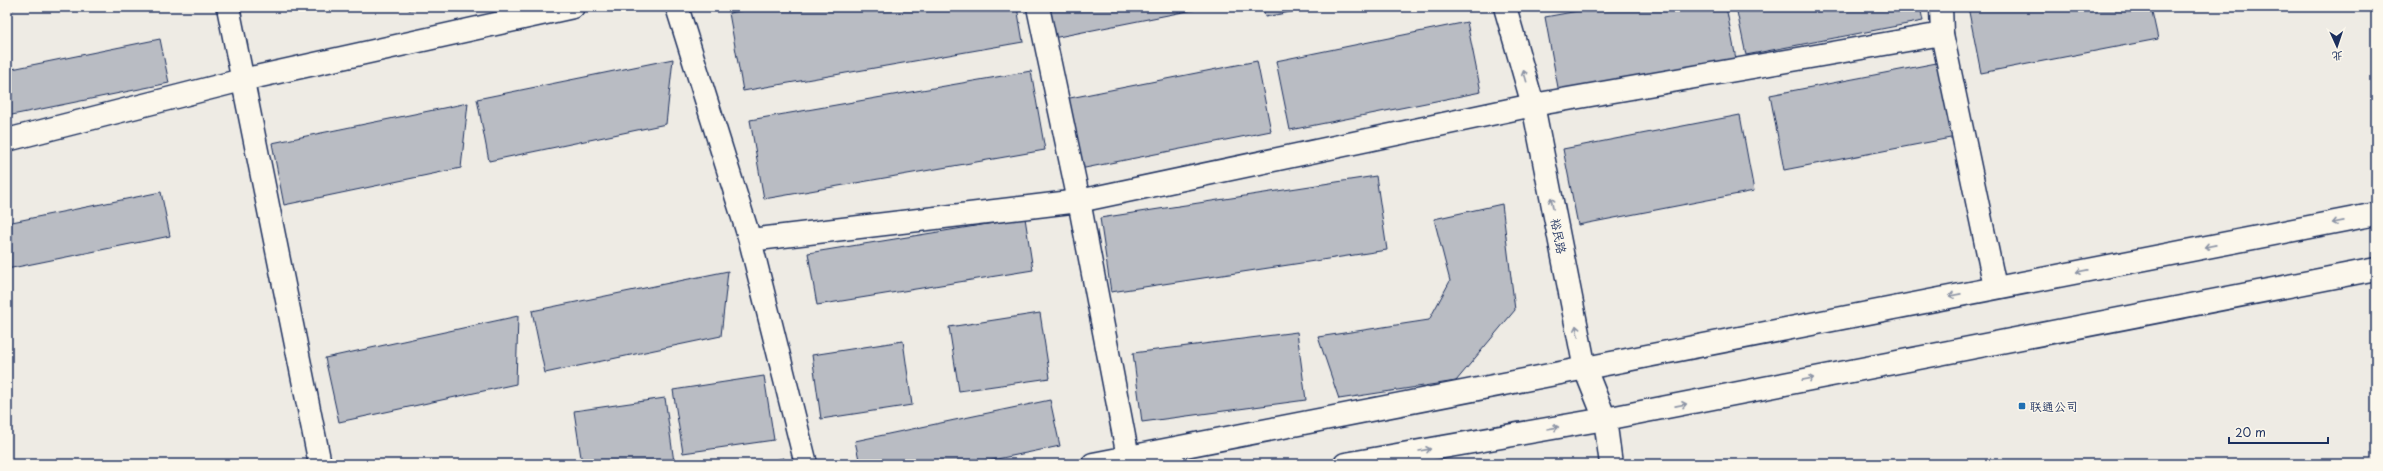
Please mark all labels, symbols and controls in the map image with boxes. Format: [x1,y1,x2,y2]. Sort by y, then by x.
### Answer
north arrow [2317,26,2357,66]
text: 北 [2332,48,2343,65]
one-way arrow [1521,70,1528,83]
one-way arrow [1548,197,1556,210]
street label: 裕民路 [1547,217,1571,255]
one-way arrow [2332,218,2345,226]
one-way arrow [2204,243,2217,251]
one-way arrow [2076,267,2089,275]
one-way arrow [1949,292,1962,300]
one-way arrow [1573,325,1581,338]
one-way arrow [1801,375,1814,383]
place label: 联通公司 [2030,397,2078,415]
one-way arrow [1674,400,1687,408]
marker: 联通公司 [2017,401,2027,411]
scale bar [2229,419,2328,445]
text: 20 m [2235,423,2266,441]
one-way arrow [1546,424,1559,432]
one-way arrow [1418,446,1431,454]

